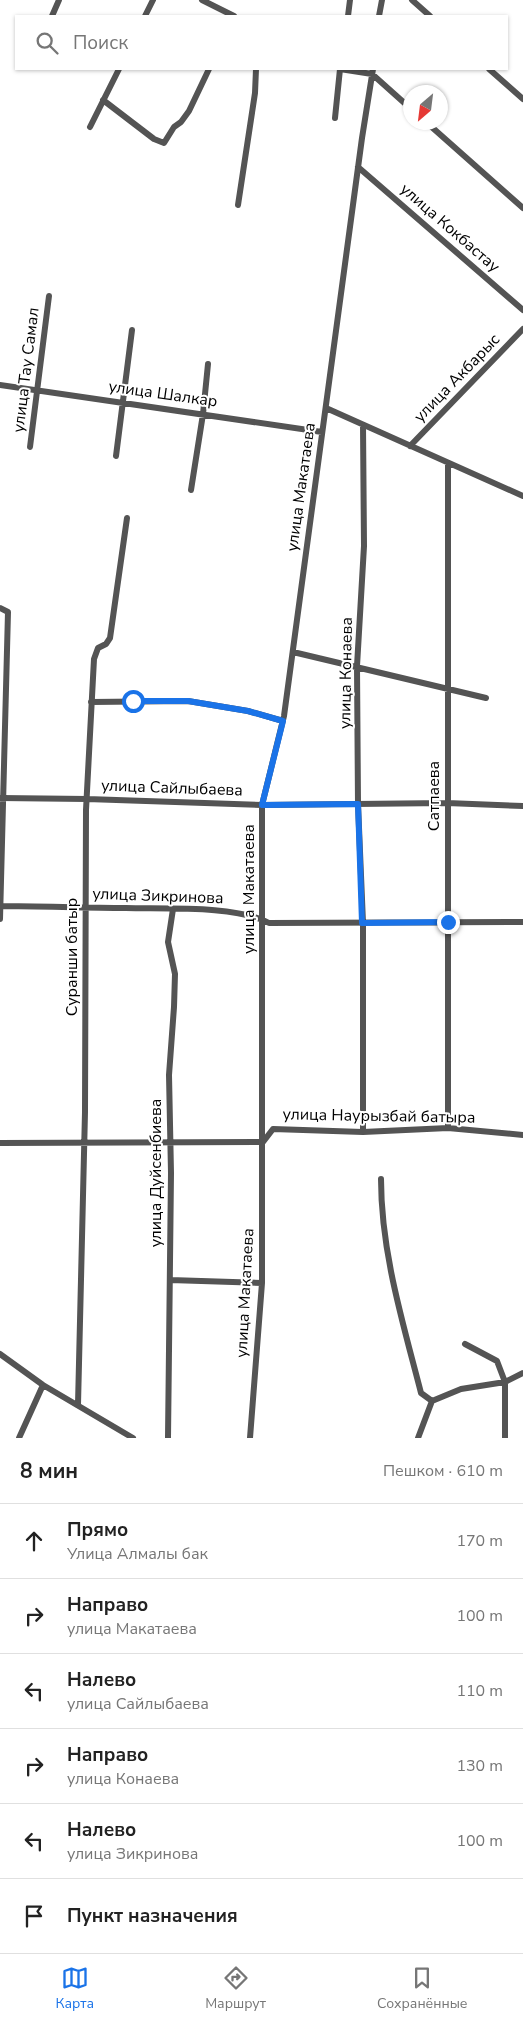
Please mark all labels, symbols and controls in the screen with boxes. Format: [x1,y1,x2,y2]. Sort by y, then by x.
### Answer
search box [15,15,508,70]
icon: search [33,29,61,57]
text: Поиск [73,30,128,56]
north arrow [403,85,448,130]
street label: улица Кокбастау [395,178,505,278]
street label: улица Тау Самал [7,306,45,434]
street label: улица Акбарыс [409,329,505,427]
street label: улица Шалкар [107,375,219,413]
street label: улица Макатаева [281,421,321,553]
street label: улица Конаева [334,617,358,729]
route start [122,690,145,713]
street label: Сатпаева [423,761,445,831]
street label: улица Сайлыбаева [101,775,243,801]
street label: улица Макатаева [238,824,260,954]
street label: улица Зикринова [92,883,224,909]
street label: Суранши батыр [61,898,83,1016]
route end [437,911,460,934]
street label: улица Дуйсенбиева [145,1099,167,1247]
street label: улица Наурызбай батыра [282,1103,476,1129]
street label: улица Макатаева [231,1228,259,1358]
text: 8 мин [20,1457,78,1485]
text: Пешком · 610 m [383,1460,503,1482]
text: Прямо [67,1517,128,1543]
icon: ahead [20,1527,48,1555]
text: 170 m [456,1530,503,1552]
text: Улица Алмалы бак [67,1543,208,1565]
text: Направо [67,1592,148,1618]
icon: right [20,1602,48,1630]
text: 100 m [456,1605,503,1627]
text: улица Макатаева [67,1618,197,1640]
text: Налево [67,1667,136,1693]
icon: left [20,1677,48,1705]
text: 110 m [456,1680,503,1702]
text: улица Сайлыбаева [67,1693,209,1715]
text: Направо [67,1742,148,1768]
icon: right [20,1752,48,1780]
text: 130 m [456,1755,503,1777]
text: улица Конаева [67,1768,179,1790]
text: Налево [67,1817,136,1843]
icon: left [20,1827,48,1855]
text: 100 m [456,1830,503,1852]
text: улица Зикринова [67,1843,198,1865]
icon: arrive [20,1902,48,1930]
text: Пункт назначения [67,1903,238,1929]
tab: Карта [56,1964,94,2013]
tab: Маршрут [205,1964,266,2013]
tab: Сохранённые [377,1964,467,2013]

